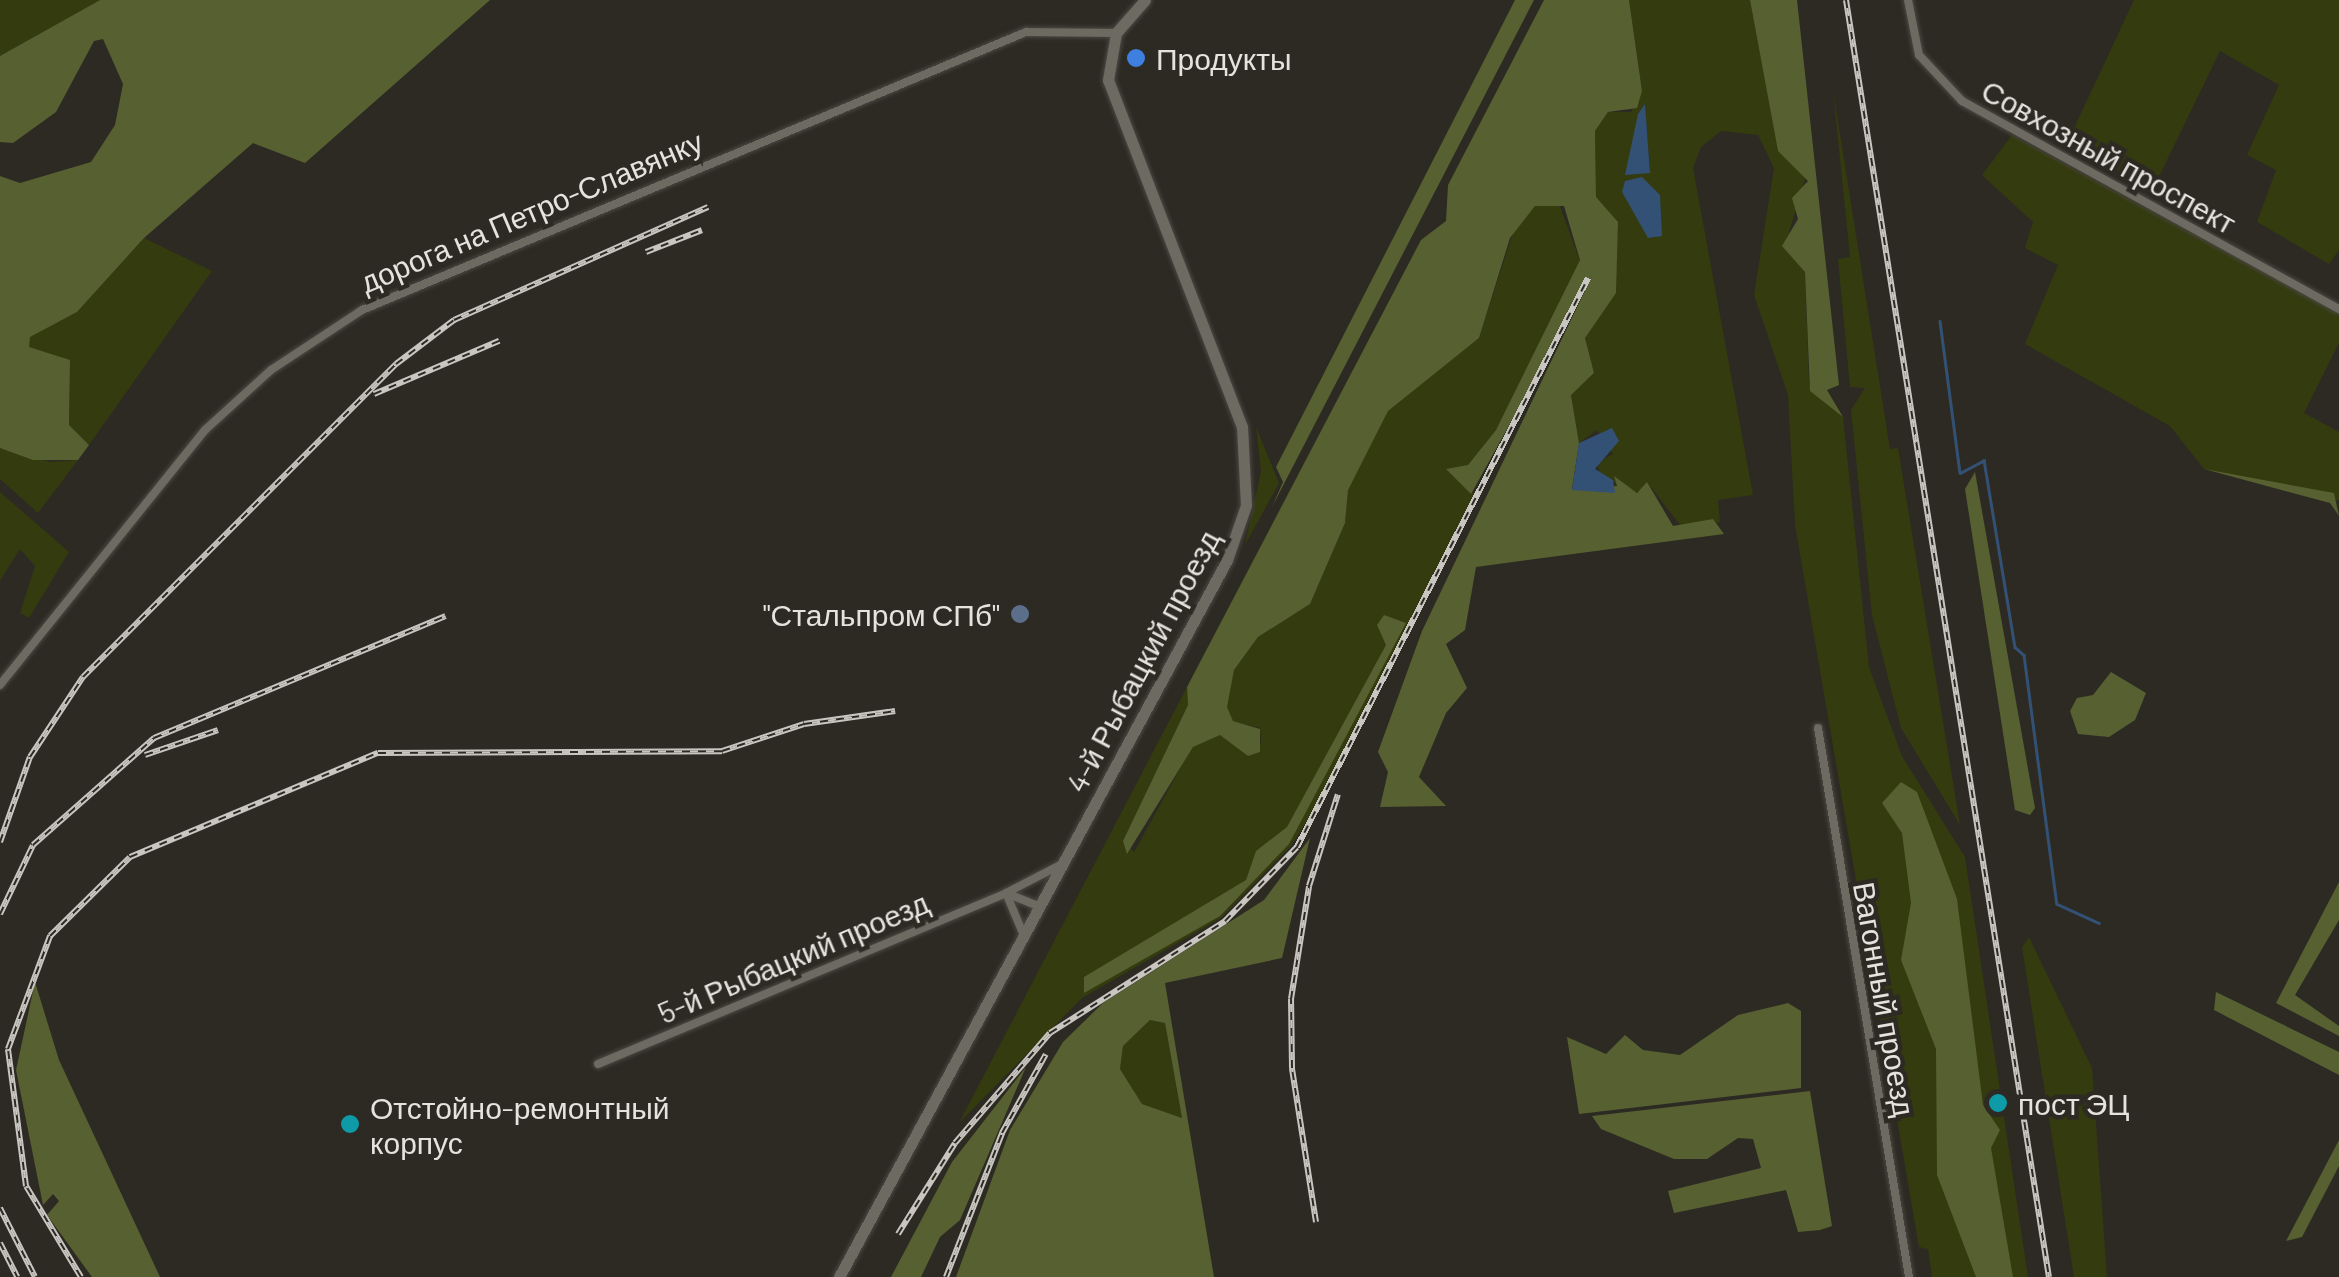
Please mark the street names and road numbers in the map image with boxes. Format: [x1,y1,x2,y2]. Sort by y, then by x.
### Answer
street label: Совхозный проспект [1976,71,2242,241]
street label: дорога на Петро-Славянку [354,122,708,300]
street label: 4-й Рыбацкий проезд [1058,524,1226,798]
street label: Вагонный проезд [1847,879,1923,1119]
street label: 5-й Рыбацкий проезд [652,884,934,1030]

